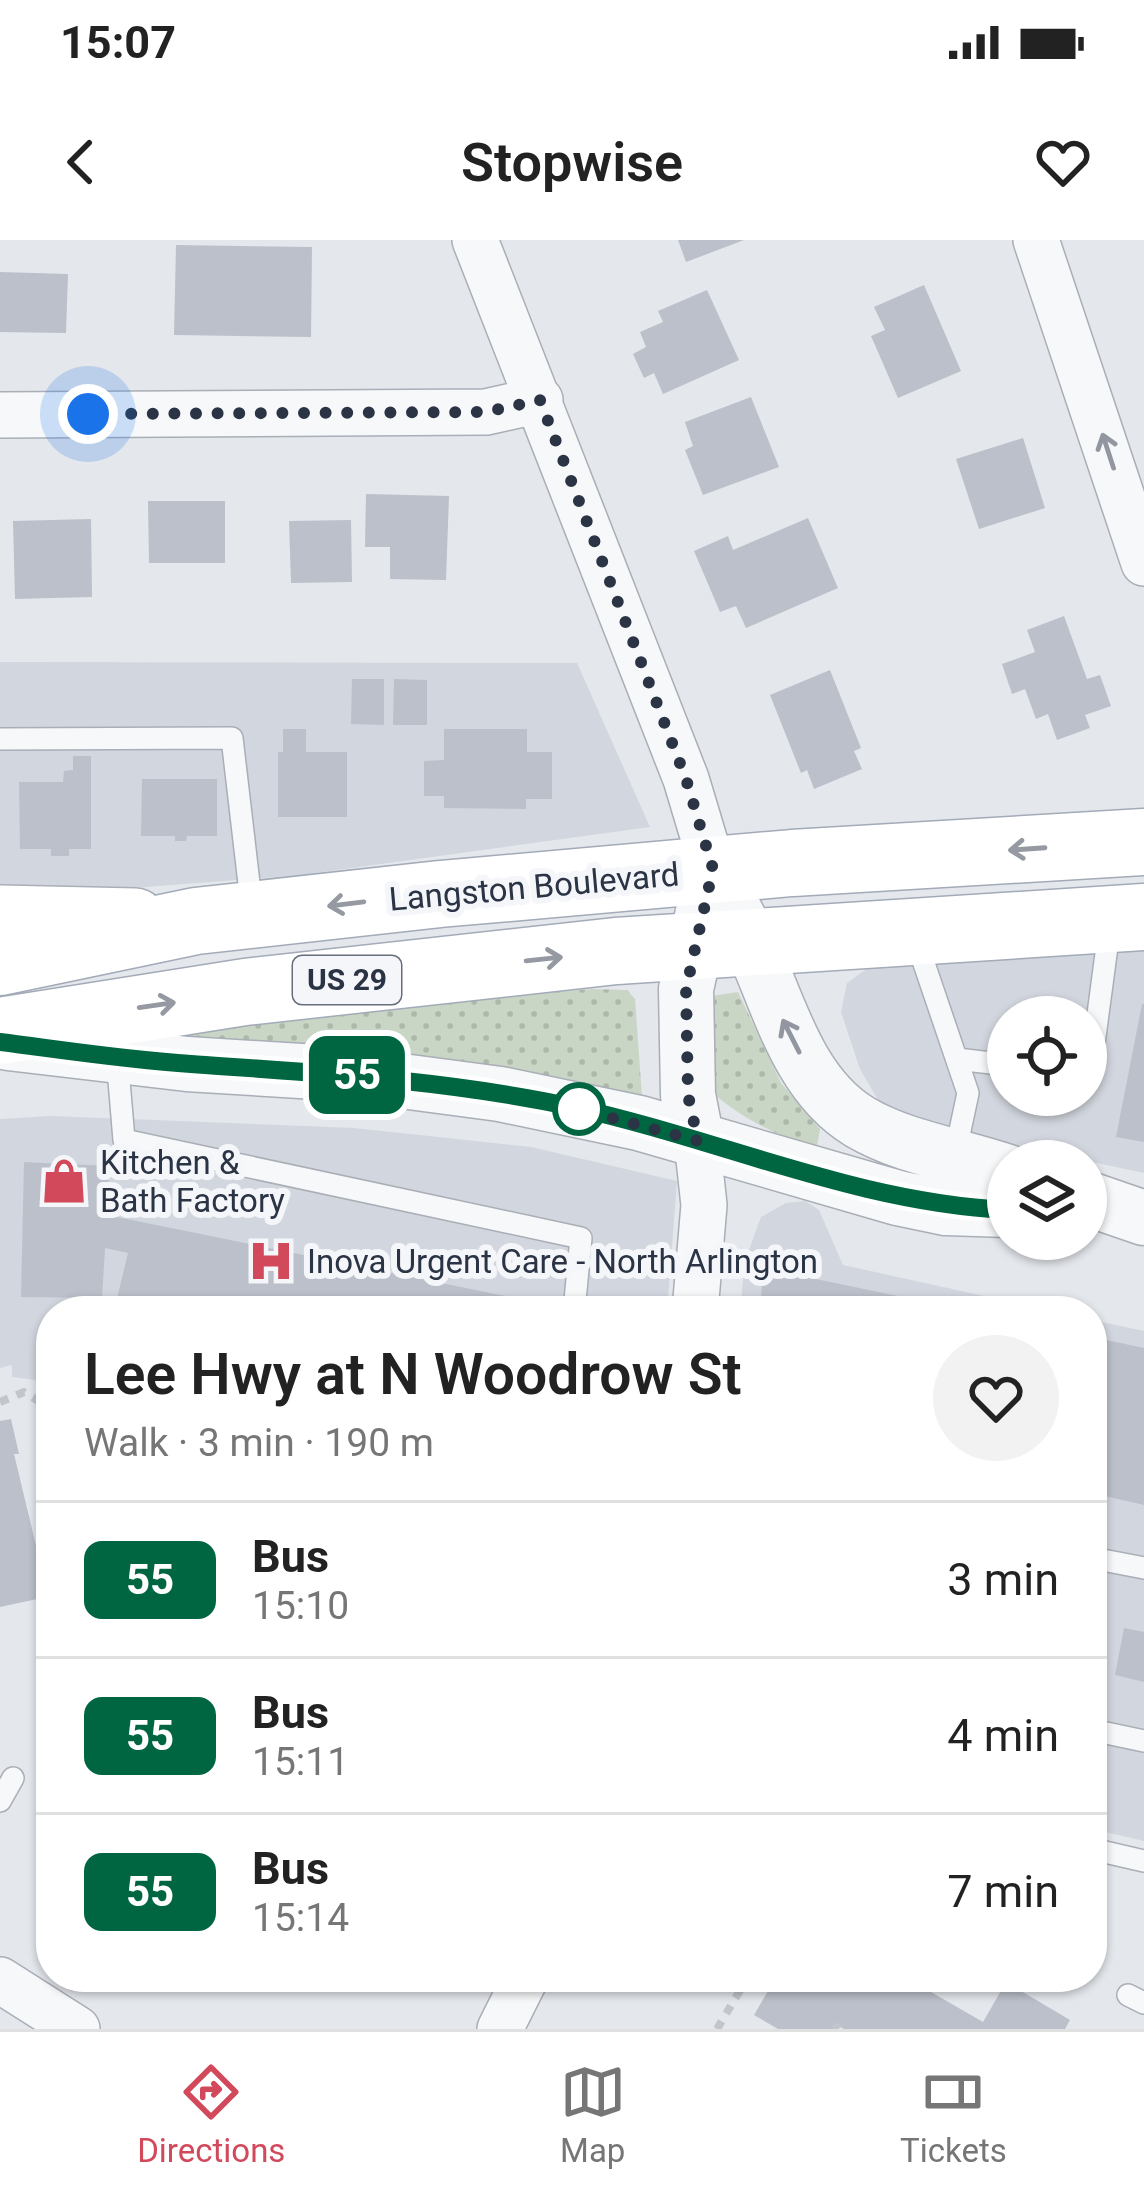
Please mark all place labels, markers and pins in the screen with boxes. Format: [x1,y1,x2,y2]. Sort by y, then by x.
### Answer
unlabelled marker [554,1084,604,1134]
place label: Kitchen & Bath Factory [100,1143,285,1220]
shop icon: Kitchen & Bath Factory [39,1156,89,1206]
hospital icon: Inova Urgent Care - North Arlington [246,1236,296,1286]
place label: Inova Urgent Care - North Arlington [307,1242,818,1281]

